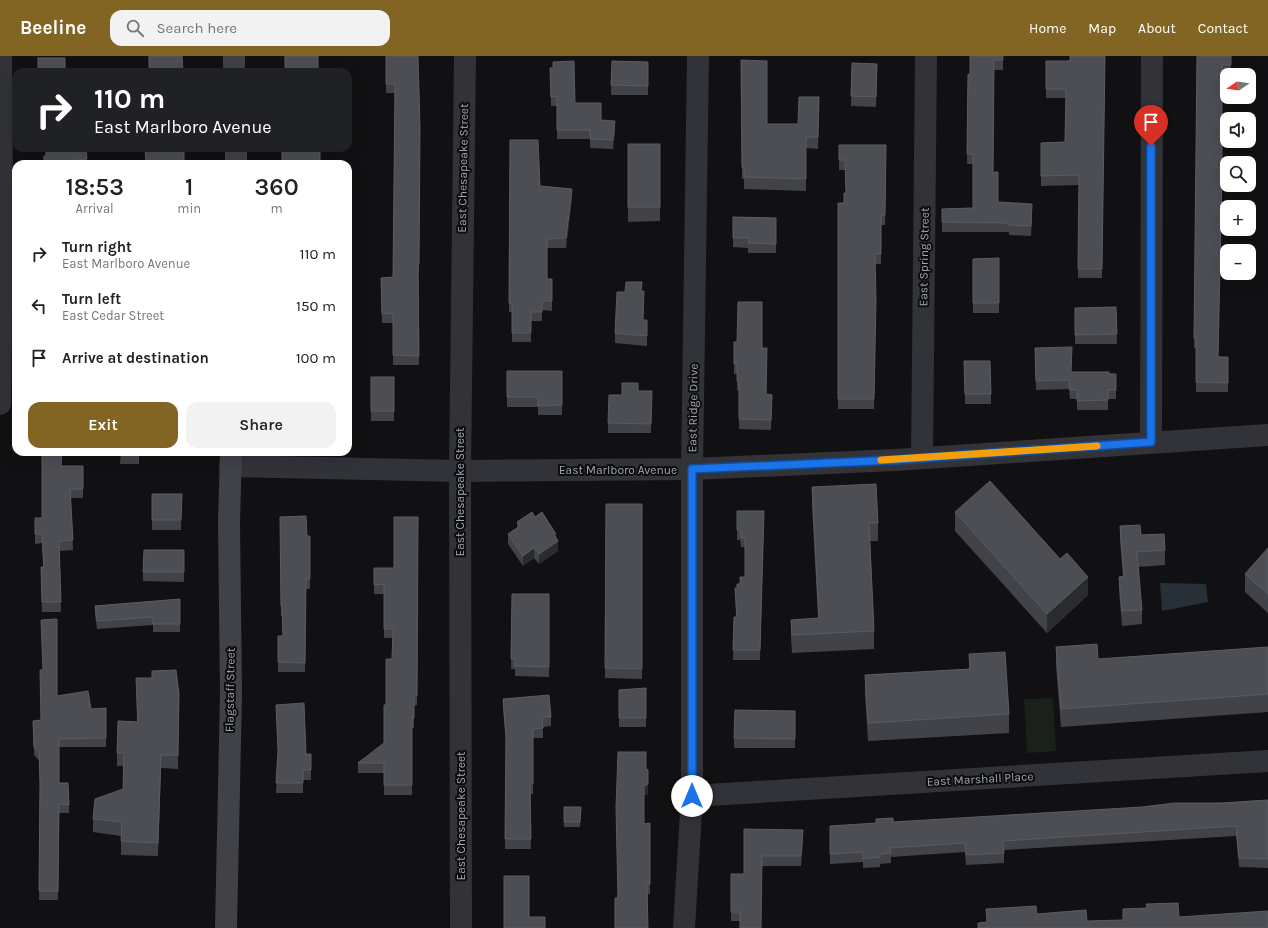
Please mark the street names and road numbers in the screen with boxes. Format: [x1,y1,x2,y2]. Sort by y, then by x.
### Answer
street label: East Chesapeake Street [455,103,471,233]
street label: East Spring Street [916,207,932,307]
street label: East Ridge Drive [685,363,701,453]
street label: East Chesapeake Street [453,427,467,557]
street label: East Marlboro Avenue [559,463,677,477]
street label: Flagstaff Street [222,647,238,732]
street label: East Chesapeake Street [454,751,468,881]
street label: East Marshall Place [926,769,1034,789]

